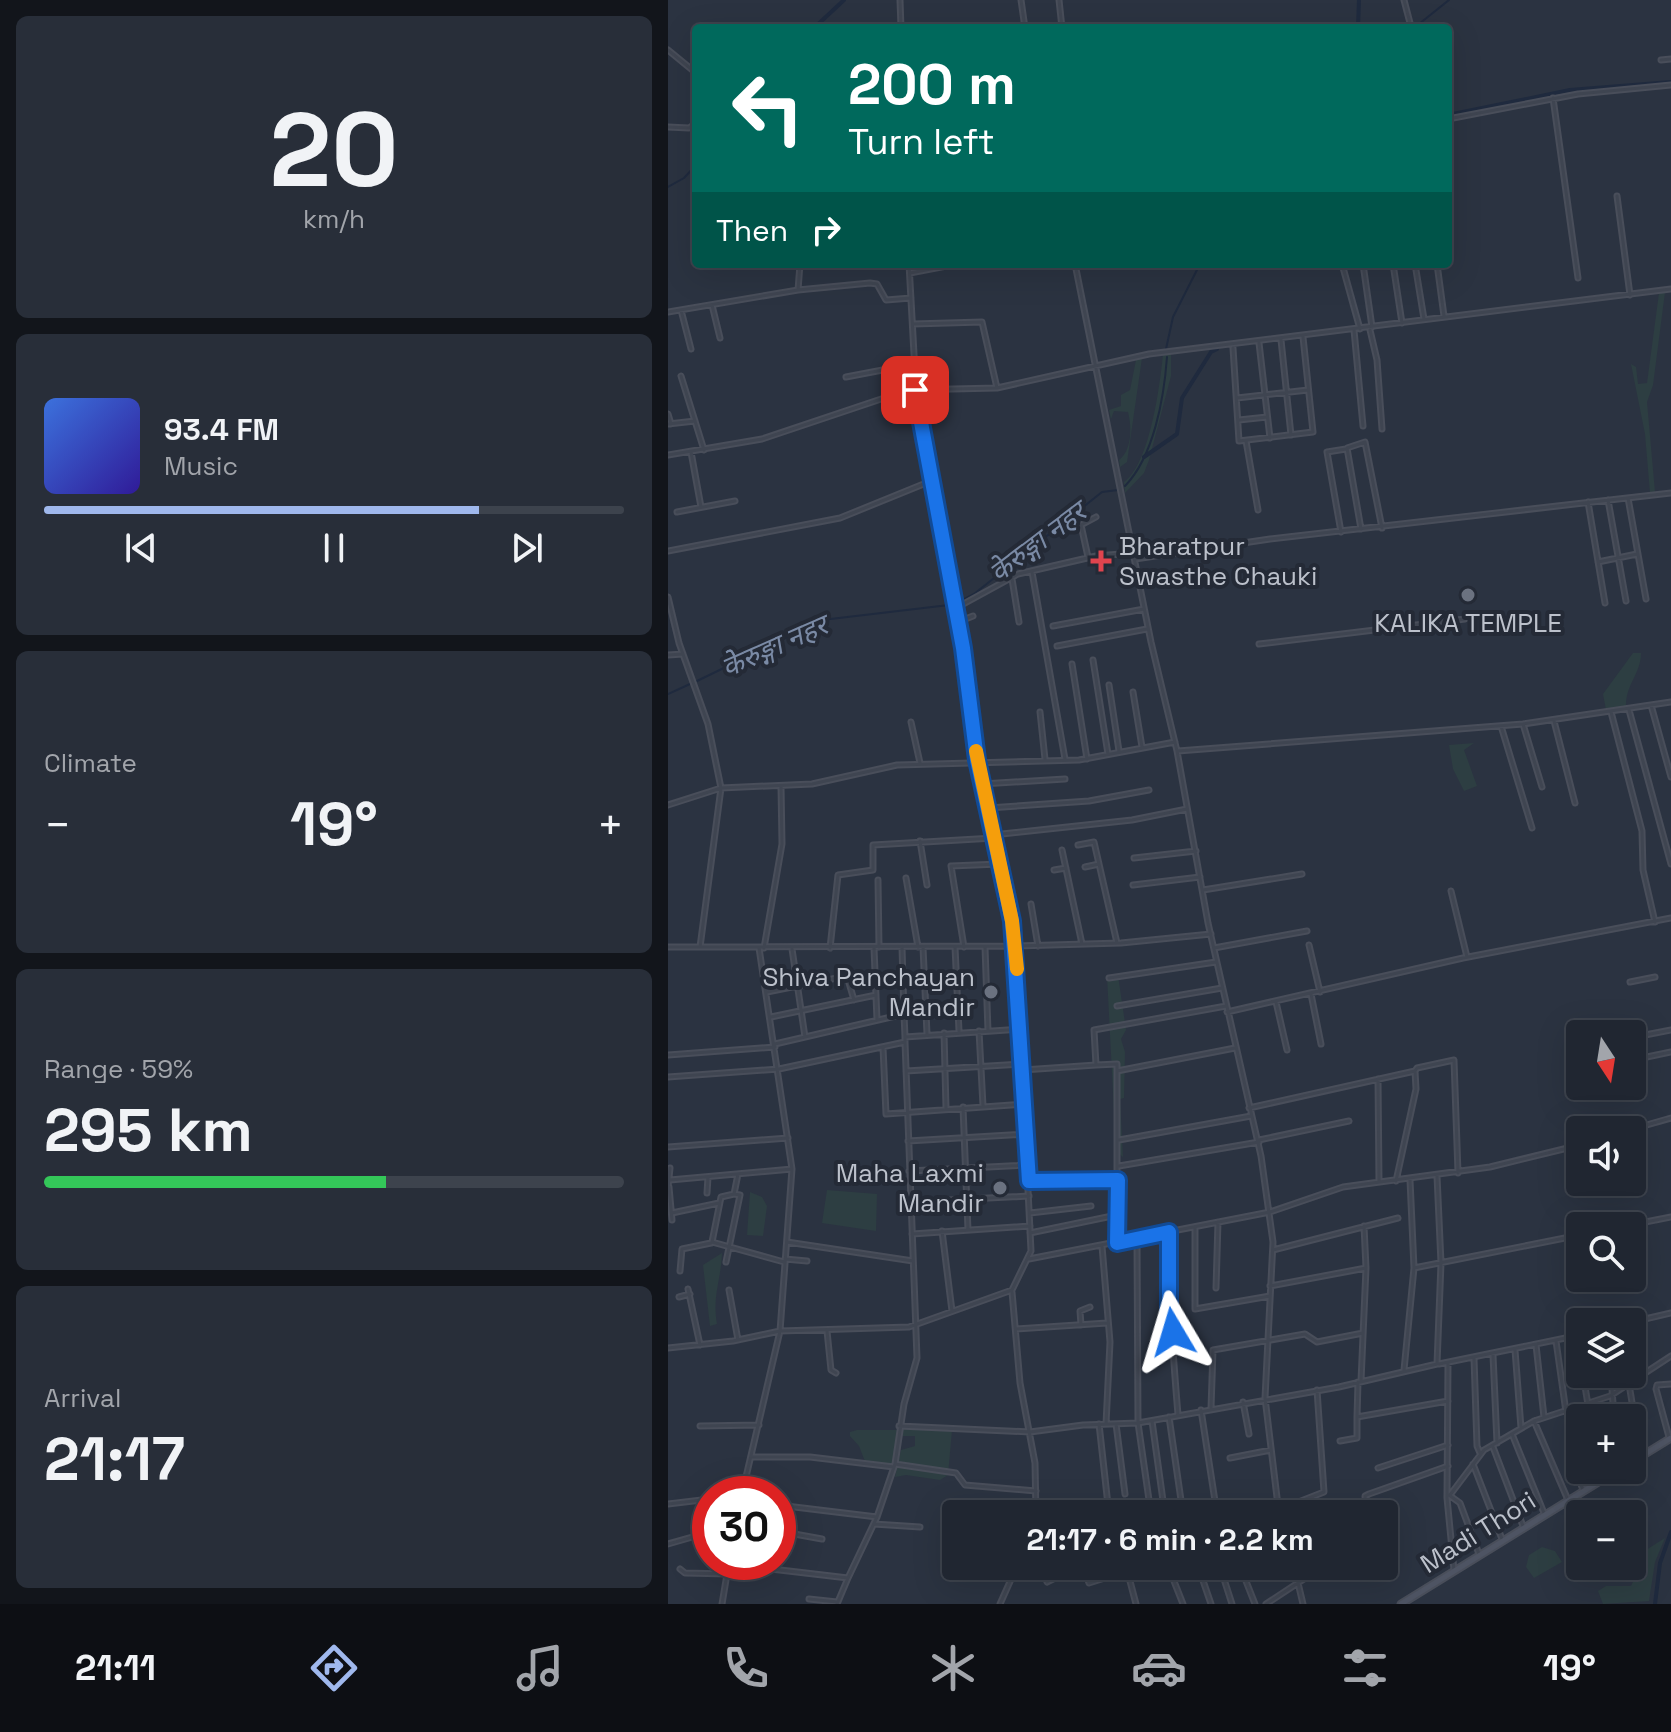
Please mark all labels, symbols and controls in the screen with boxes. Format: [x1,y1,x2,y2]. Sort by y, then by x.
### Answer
text: 200 m [848,49,1016,120]
icon: left [716,56,820,160]
text: 20 [269,84,399,216]
text: Turn left [848,119,995,165]
text: km/h [303,202,365,236]
icon: right [804,208,848,252]
text: Then [716,211,788,250]
pin [881,356,949,424]
icon: arrive [893,368,937,412]
text: 93.4 FM [164,410,279,449]
text: Music [164,449,238,483]
water label: केरुङ्गा नहर [981,490,1097,590]
icon: previous [119,526,163,570]
icon: pause [312,526,356,570]
icon: next [505,526,549,570]
place label: Bharatpur Swasthe Chauki [1119,529,1317,593]
marker: Bharatpur Swasthe Chauki [1090,550,1112,572]
marker: KALIKA TEMPLE [1459,586,1477,604]
water label: केेरुङ्गा नहर [715,604,838,685]
place label: KALIKA TEMPLE [1374,606,1562,640]
text: Climate [44,746,137,780]
text: 19° [290,786,378,863]
text: − [44,797,71,853]
text: + [597,797,624,853]
place label: Shiva Panchayan Mandir [762,960,975,1024]
marker: Shiva Panchayan Mandir [982,983,1000,1001]
north arrow [1566,1020,1646,1100]
map controls [1566,1020,1646,1580]
text: Range · 59% [44,1052,193,1086]
text: 295 km [44,1092,253,1169]
button: sound [1566,1116,1646,1196]
place label: Maha Laxmi Mandir [836,1156,984,1220]
marker: Maha Laxmi Mandir [991,1179,1009,1197]
button: search [1566,1212,1646,1292]
position arrow [1131,1290,1215,1374]
button: layers [1566,1308,1646,1388]
text: Arrival [44,1381,121,1415]
button: + [1566,1404,1646,1484]
text: 21:17 [44,1421,185,1498]
speed limit sign: 30 [692,1476,796,1580]
street label: Madi Thori [1414,1483,1542,1581]
button: − [1566,1500,1646,1580]
text: 21:17 · 6 min · 2.2 km [1026,1520,1314,1559]
icon: directions [306,1640,362,1696]
icon: music [512,1640,568,1696]
icon: phone [718,1640,774,1696]
icon: climate [925,1640,981,1696]
icon: car [1131,1640,1187,1696]
icon: filters [1337,1640,1393,1696]
text: 21:11 [75,1645,156,1691]
text: 19° [1543,1645,1596,1691]

